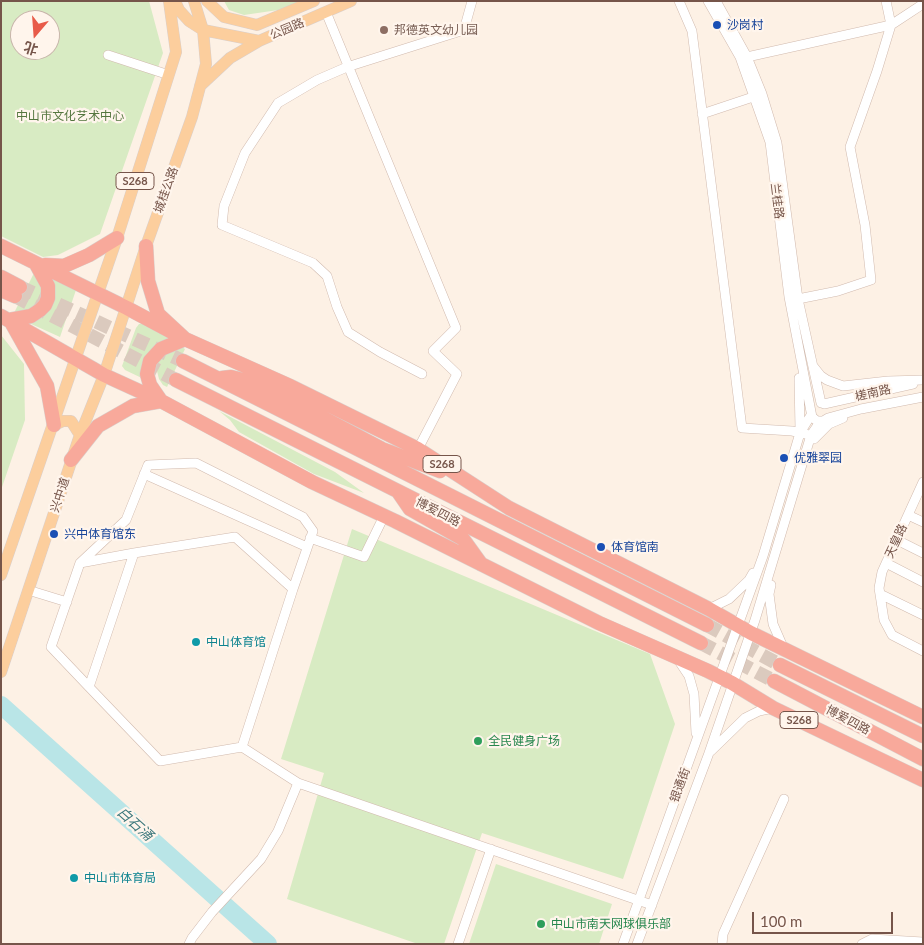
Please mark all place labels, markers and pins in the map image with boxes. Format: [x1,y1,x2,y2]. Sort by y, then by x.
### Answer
place label: 沙岗村 [727,18,763,32]
marker: 沙岗村 [711,19,723,31]
place label: 邦德英文幼儿园 [394,23,478,37]
marker: 邦德英文幼儿园 [378,24,390,36]
place label: 优雅翠园 [794,451,842,465]
marker: 优雅翠园 [778,452,790,464]
place label: 兴中体育馆东 [64,527,136,541]
marker: 兴中体育馆东 [48,528,60,540]
place label: 体育馆南 [611,540,659,554]
marker: 体育馆南 [595,541,607,553]
place label: 中山体育馆 [206,635,266,649]
marker: 中山体育馆 [190,636,202,648]
place label: 全民健身广场 [488,734,560,748]
marker: 全民健身广场 [472,735,484,747]
place label: 中山市体育局 [84,871,156,885]
marker: 中山市体育局 [68,872,80,884]
place label: 中山市南天网球俱乐部 [551,917,671,931]
marker: 中山市南天网球俱乐部 [535,918,547,930]

